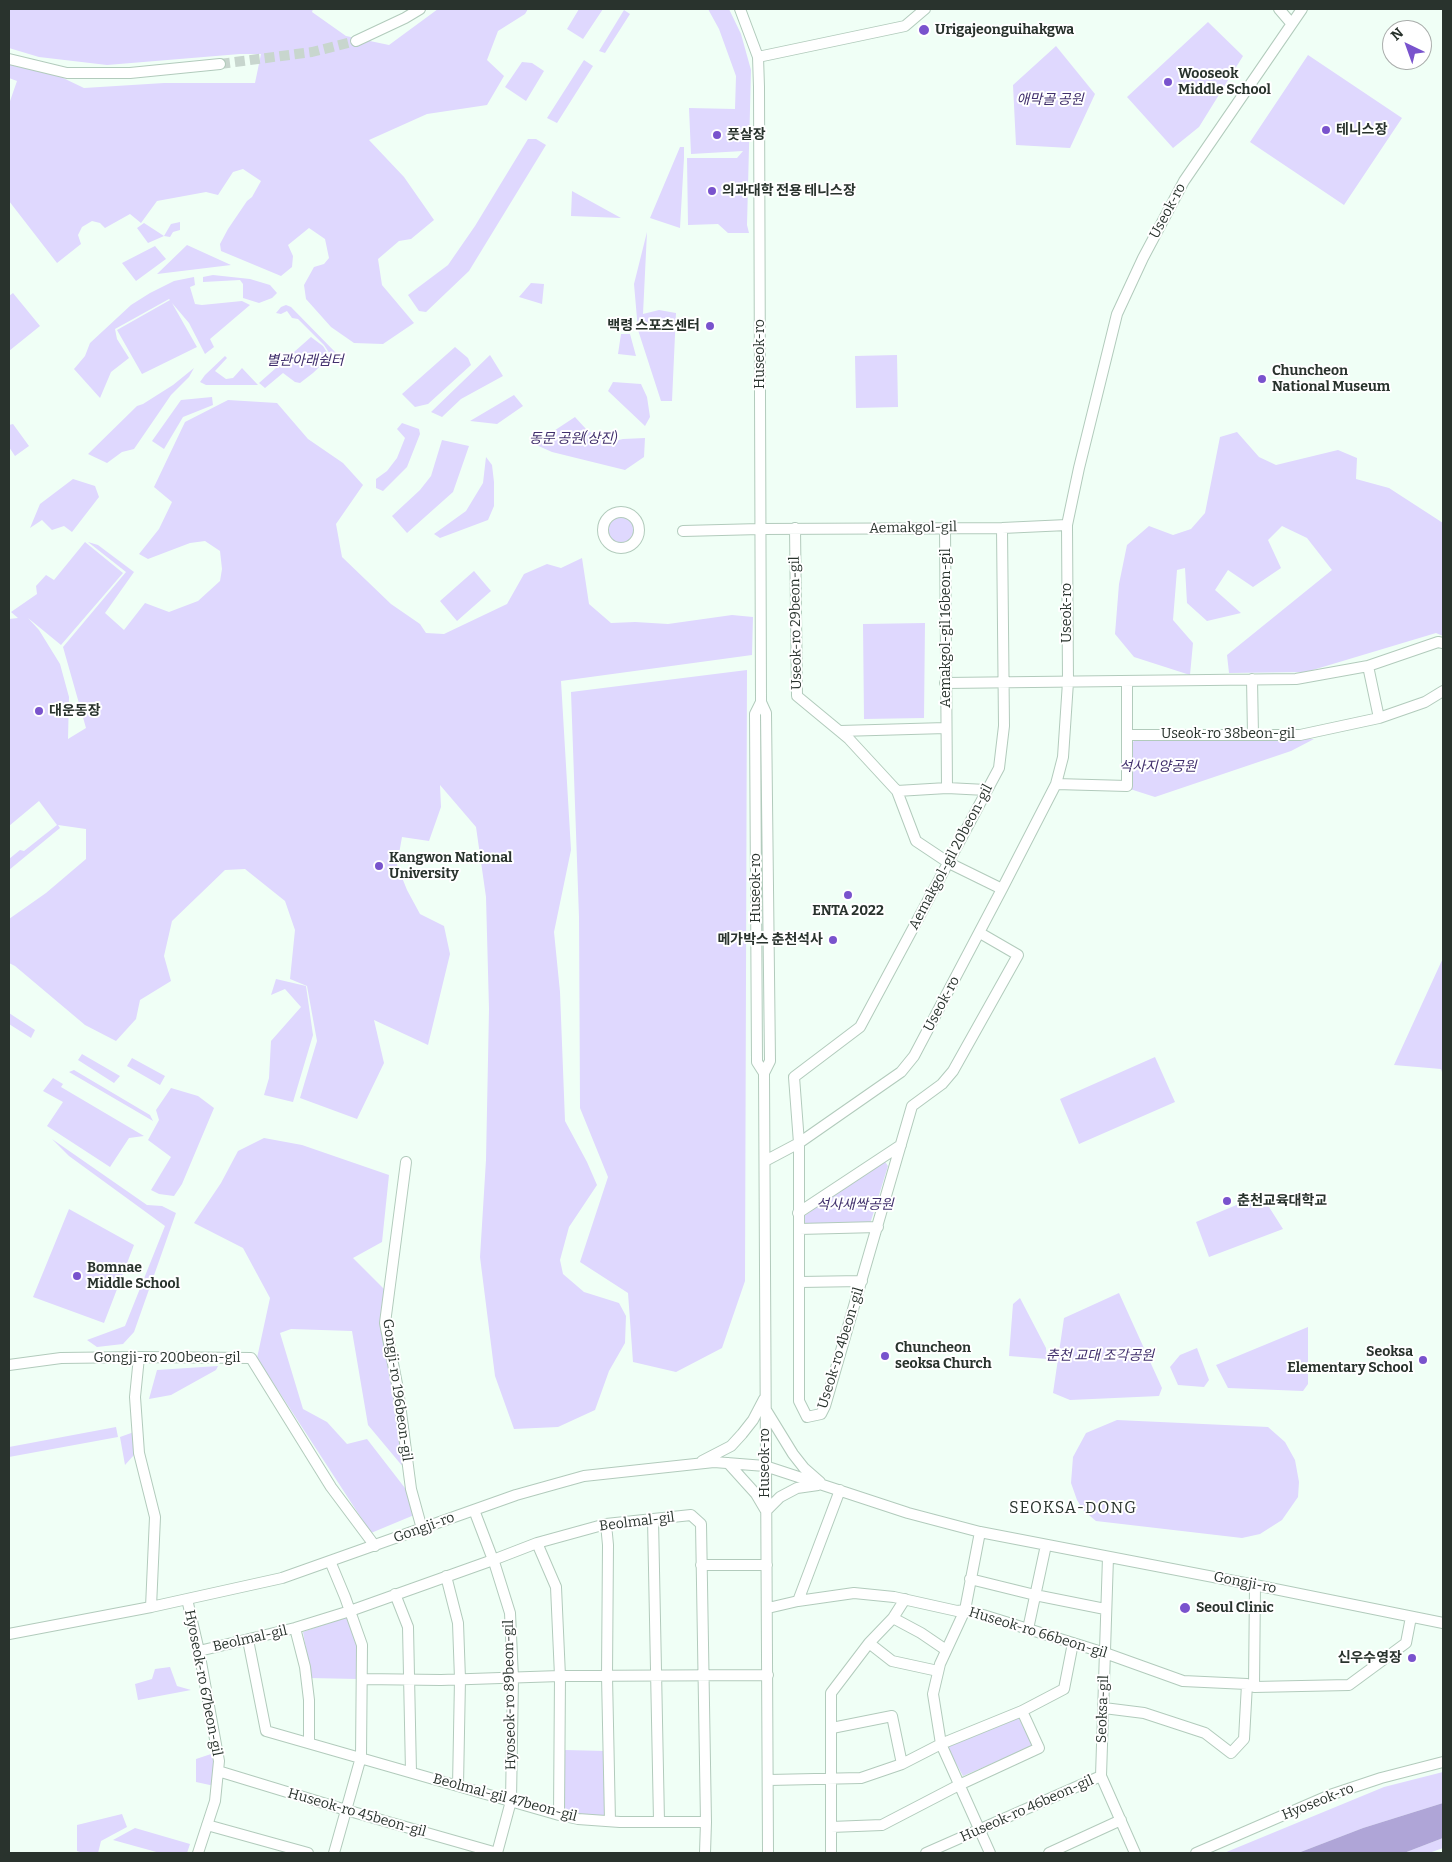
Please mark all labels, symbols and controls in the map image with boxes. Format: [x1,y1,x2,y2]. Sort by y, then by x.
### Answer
north arrow [1382,20,1432,70]
place label: Urigajeonguihakgwa [935,22,1074,38]
marker: Urigajeonguihakgwa [917,23,931,37]
text: N [1388,24,1407,44]
place label: Wooseok Middle School [1178,66,1271,98]
marker: Wooseok Middle School [1162,76,1174,88]
park label: 애막골 공원 [1016,92,1084,108]
place label: 테니스장 [1336,122,1388,138]
marker: 테니스장 [1320,124,1332,136]
place label: 풋살장 [727,127,766,143]
marker: 풋살장 [711,129,723,141]
street label: Useok-ro [1146,181,1190,241]
place label: 의과대학 전용 테니스장 [722,183,856,199]
marker: 의과대학 전용 테니스장 [706,185,718,197]
place label: 백령 스포츠센터 [607,318,700,334]
street label: Huseok-ro [752,319,768,389]
marker: 백령 스포츠센터 [704,320,716,332]
park label: 별관아래쉼터 [266,353,344,369]
place label: Chuncheon National Museum [1272,363,1390,396]
marker: Chuncheon National Museum [1256,373,1268,385]
park label: 동문 공원(상진) [529,431,617,447]
street label: Aemakgol-gil [869,519,957,537]
street label: Aemakgol-gil 16beon-gil [938,548,954,708]
street label: Useok-ro 29beon-gil [786,556,806,690]
street label: Useok-ro [1059,583,1075,643]
place label: 대운동장 [49,703,101,719]
marker: 대운동장 [33,705,45,717]
street label: Useok-ro 38beon-gil [1161,726,1295,742]
park label: 석사지양공원 [1119,759,1197,775]
street label: Aemakgol-gil 20beon-gil [906,781,996,933]
place label: Kangwon National University [389,850,512,882]
street label: Huseok-ro [748,853,764,923]
marker: Kangwon National University [373,860,385,872]
marker: ENTA 2022 [842,889,854,901]
place label: ENTA 2022 [812,903,884,919]
place label: 메가박스 춘천석사 [717,932,823,948]
marker: 메가박스 춘천석사 [827,934,839,946]
street label: Useok-ro [920,974,964,1034]
place label: 춘천교육대학교 [1237,1193,1327,1209]
marker: 춘천교육대학교 [1221,1195,1233,1207]
park label: 석사새싹공원 [816,1197,894,1213]
place label: Bomnae Middle School [87,1260,180,1292]
marker: Bomnae Middle School [71,1270,83,1282]
street label: Useok-ro 4beon-gil [815,1285,867,1411]
street label: Gongji-ro 196beon-gil [379,1318,415,1462]
place label: Chuncheon seoksa Church [895,1340,992,1372]
place label: Seoksa Elementary School [1287,1344,1413,1376]
park label: 춘천 교대 조각공원 [1046,1348,1154,1364]
street label: Gongji-ro 200beon-gil [93,1350,241,1366]
marker: Chuncheon seoksa Church [879,1350,891,1362]
marker: Seoksa Elementary School [1417,1354,1429,1366]
street label: Huseok-ro [757,1428,773,1498]
district label: SEOKSA-DONG [1008,1499,1138,1519]
street label: Gongji-ro [391,1509,457,1547]
street label: Beolmal-gil [598,1509,676,1535]
street label: Gongji-ro [1212,1569,1278,1597]
place label: Seoul Clinic [1196,1600,1274,1616]
marker: Seoul Clinic [1178,1601,1192,1615]
street label: Huseok-ro 66beon-gil [967,1604,1109,1662]
street label: Hyoseok-ro 67beon-gil [181,1608,225,1758]
street label: Hyoseok-ro 89beon-gil [500,1620,520,1770]
street label: Beolmal-gil [211,1622,289,1656]
place label: 신우수영장 [1338,1650,1402,1666]
marker: 신우수영장 [1406,1652,1418,1664]
street label: Seoksa-gil [1093,1675,1113,1743]
street label: Beolmal-gil 47beon-gil [431,1771,579,1825]
street label: Huseok-ro 46beon-gil [958,1772,1096,1846]
street label: Hyoseok-ro [1280,1780,1356,1824]
street label: Huseok-ro 45beon-gil [286,1785,428,1841]

